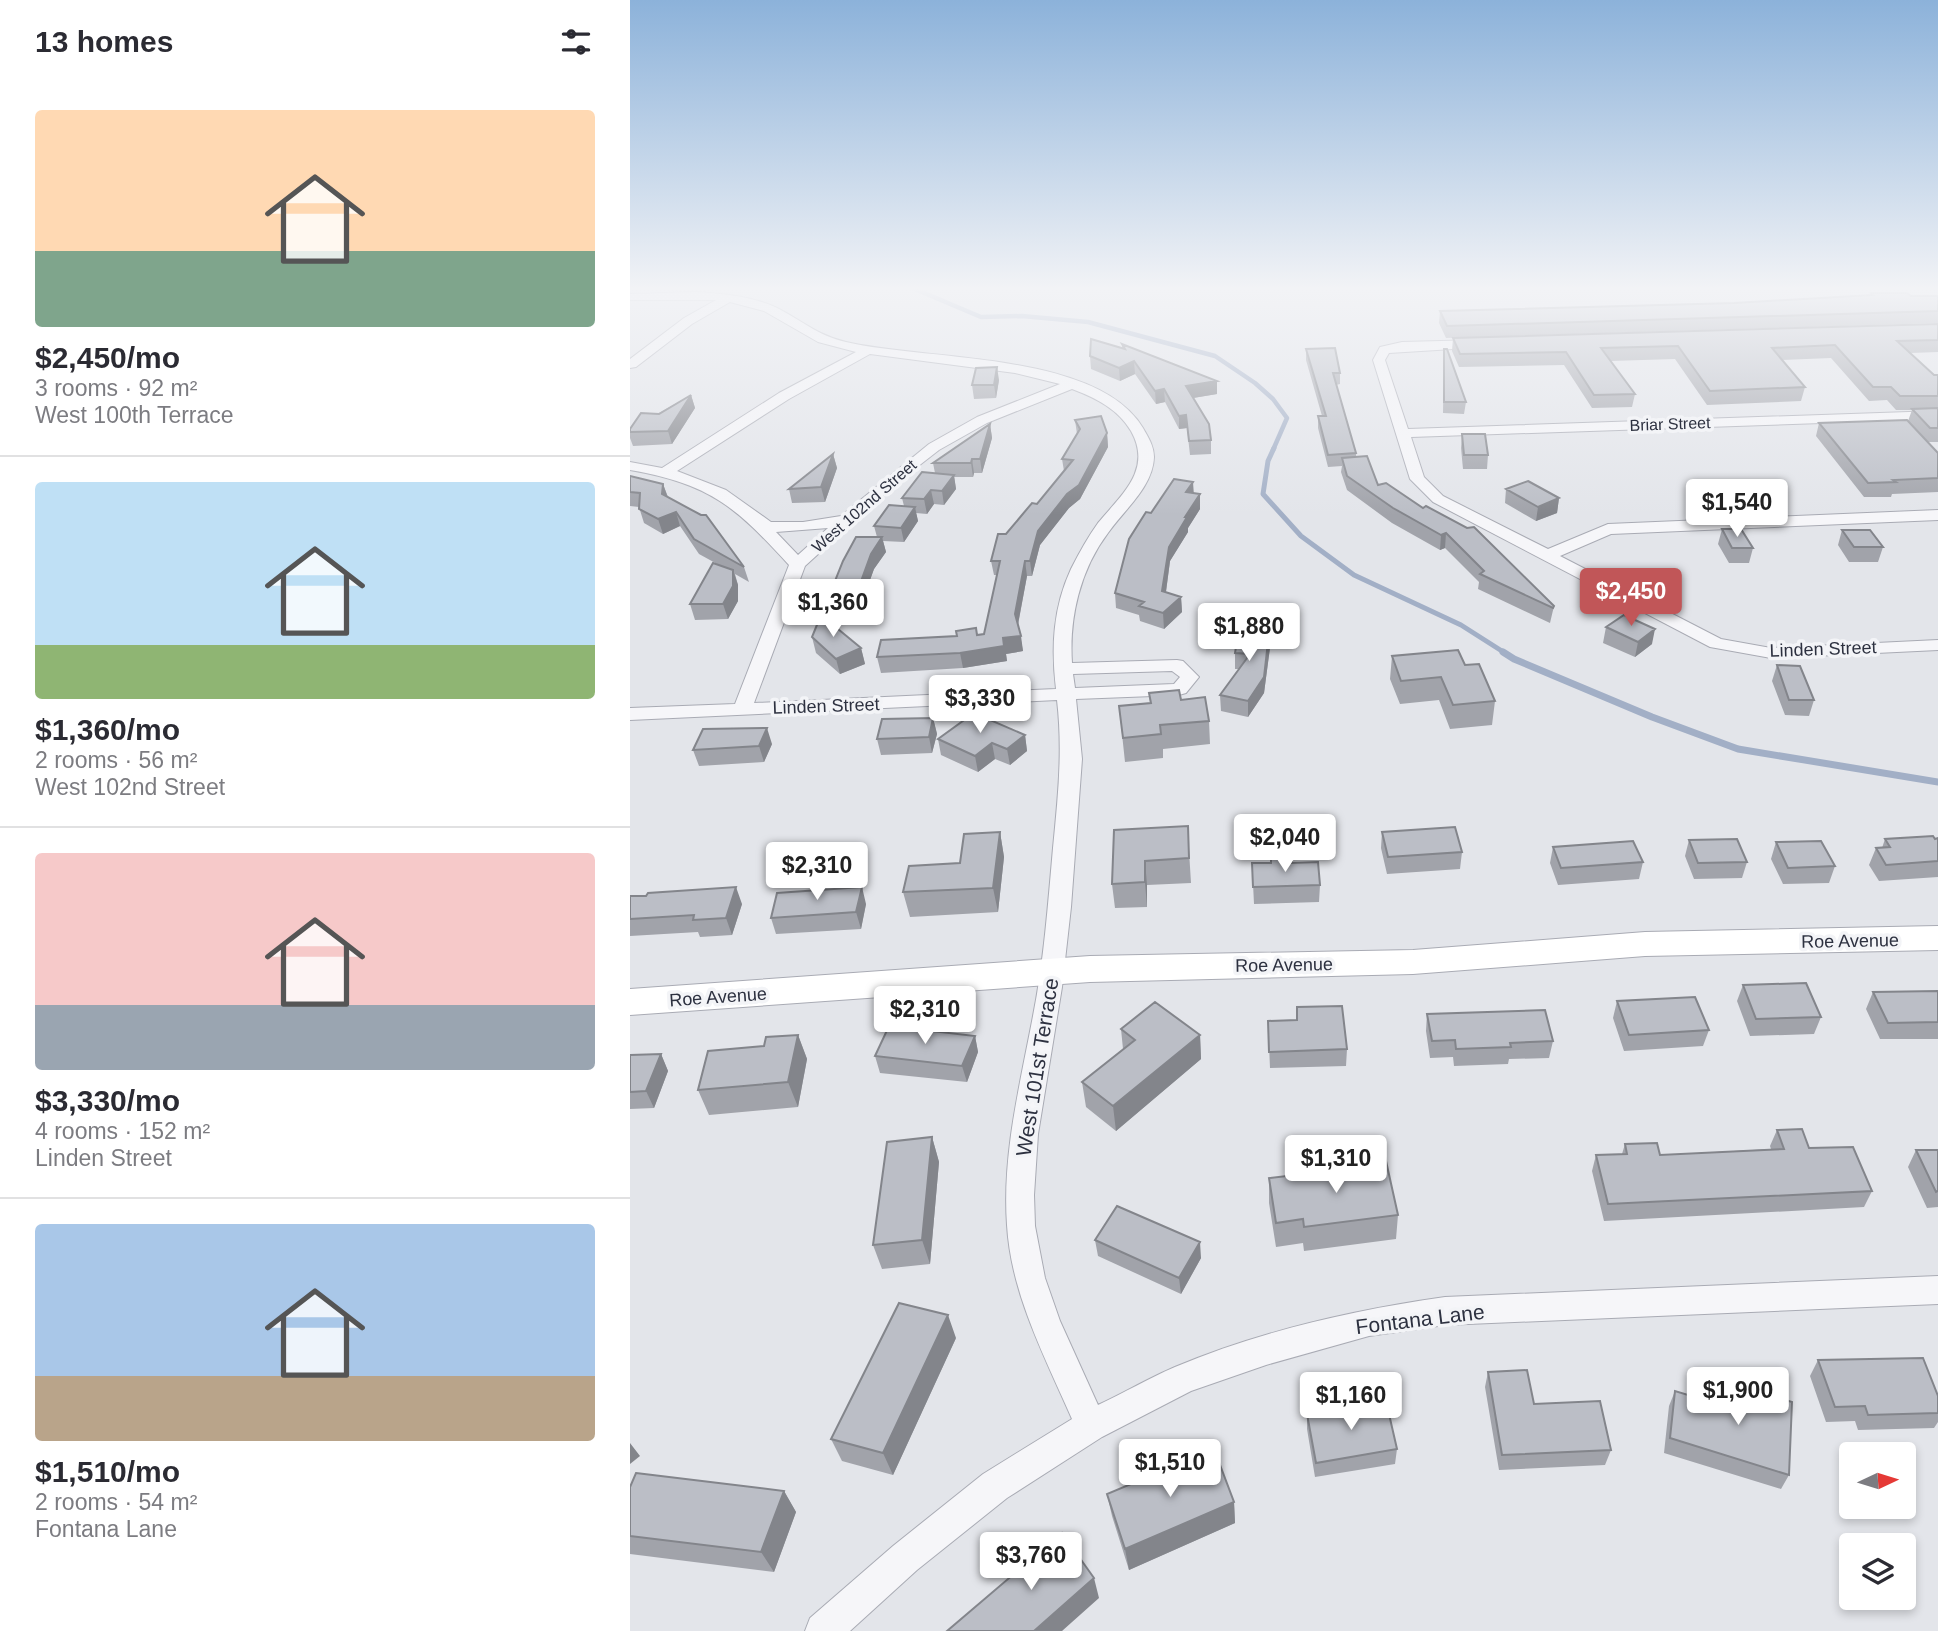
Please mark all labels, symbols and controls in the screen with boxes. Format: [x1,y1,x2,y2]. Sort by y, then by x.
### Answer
icon: filters [557,23,595,61]
text: 13 homes [35,25,173,58]
icon: home [252,156,378,282]
text: $2,450/mo [35,341,180,374]
text: 3 rooms · 92 m² [35,375,197,401]
text: West 100th Terrace [35,402,234,428]
street label: Briar Street [1629,414,1711,434]
street label: West 102nd Street [809,456,920,556]
pin: $1,540 [1680,480,1794,539]
text: $1,540 [1702,489,1772,515]
icon: home [252,528,378,654]
pin: $2,450 [1574,568,1688,628]
text: $2,450 [1596,578,1666,604]
pin: $1,360 [776,580,890,639]
text: $1,360 [798,589,868,615]
pin: $1,880 [1192,604,1306,663]
text: $1,880 [1214,613,1284,639]
street label: Linden Street [1769,637,1877,661]
pin: $3,330 [923,676,1037,735]
text: $3,330 [945,685,1015,711]
street label: Linden Street [772,694,880,718]
text: $1,360/mo [35,713,180,746]
text: 2 rooms · 56 m² [35,747,197,773]
text: West 102nd Street [35,774,225,800]
pin: $2,040 [1228,814,1342,874]
text: $2,040 [1250,824,1320,850]
pin: $2,310 [760,842,874,902]
text: $2,310 [782,852,852,878]
icon: home [252,899,378,1025]
street label: Roe Avenue [1801,930,1899,952]
street label: Roe Avenue [1235,954,1333,976]
street label: West 101st Terrace [1012,976,1062,1158]
street label: Roe Avenue [669,984,767,1010]
pin: $2,310 [868,986,982,1046]
text: $2,310 [890,996,960,1022]
text: $3,330/mo [35,1084,180,1117]
text: 4 rooms · 152 m² [35,1118,210,1144]
pin: $1,310 [1279,1136,1393,1195]
text: Linden Street [35,1145,172,1171]
text: $1,310 [1301,1145,1371,1171]
icon: home [252,1270,378,1396]
street label: Fontana Lane [1354,1300,1486,1338]
pin: $1,900 [1681,1368,1795,1427]
pin: $1,160 [1294,1372,1408,1432]
text: $1,900 [1703,1377,1773,1403]
text: $1,160 [1316,1382,1386,1408]
pin: $1,510 [1113,1440,1227,1499]
north arrow [1839,1442,1916,1519]
map controls [1839,1442,1916,1610]
text: $1,510 [1135,1449,1205,1475]
text: $1,510/mo [35,1455,180,1488]
text: 2 rooms · 54 m² [35,1489,197,1515]
text: Fontana Lane [35,1516,177,1542]
pin: $3,760 [974,1532,1088,1592]
button: layers [1839,1533,1916,1610]
text: $3,760 [996,1542,1066,1568]

